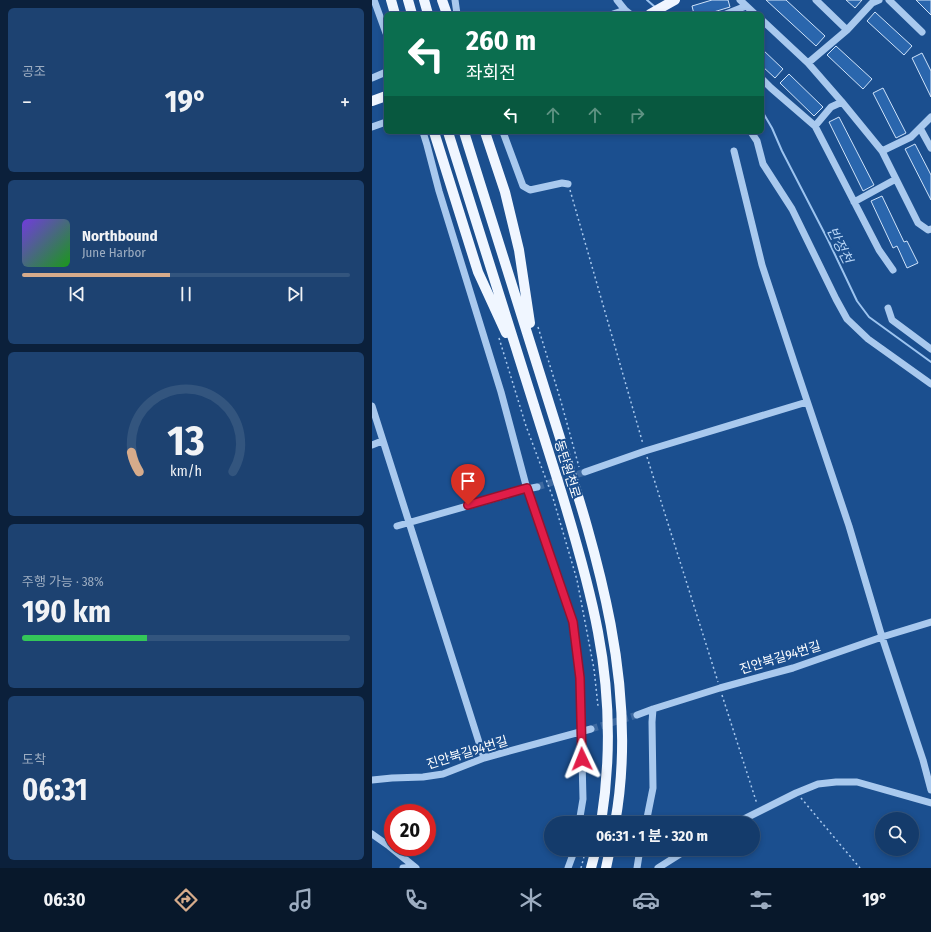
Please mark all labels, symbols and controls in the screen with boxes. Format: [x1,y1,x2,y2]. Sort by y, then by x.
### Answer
text: 260 m [466,24,536,57]
icon: left [400,28,452,80]
text: 좌회전 [466,62,516,84]
text: 공조 [22,64,46,79]
text: 19° [165,84,207,120]
text: − [22,89,32,116]
text: + [340,89,350,116]
icon: left [500,104,522,126]
icon: ahead [542,104,564,126]
icon: ahead [584,104,606,126]
icon: right [626,104,648,126]
water label: 반정천 [823,224,856,267]
text: Northbound [82,227,158,245]
text: June Harbor [82,245,146,260]
icon: previous [66,283,88,305]
icon: pause [175,283,197,305]
icon: next [284,283,306,305]
text: 13 [167,416,205,466]
street label: 동탄원천로 [552,438,583,500]
text: km/h [170,463,202,480]
pin [451,464,485,505]
icon: arrive [457,470,479,492]
text: 주행 가능 · 38% [22,574,104,589]
text: 190 km [22,594,111,630]
street label: 진안북길94번길 [738,638,823,677]
street label: 진안북길94번길 [425,733,510,772]
position arrow [561,738,603,780]
text: 도착 [22,752,46,767]
text: 06:31 [22,772,88,808]
speed limit sign: 20 [384,804,436,856]
map controls [875,812,919,856]
button: search [875,812,919,856]
text: 06:31 · 1 분 · 320 m [596,827,708,845]
icon: directions [172,886,200,914]
icon: music [287,886,315,914]
icon: phone [402,886,430,914]
icon: climate [517,886,545,914]
icon: car [632,886,660,914]
icon: filters [747,886,775,914]
text: 06:30 [43,889,85,911]
text: 19° [862,889,888,911]

